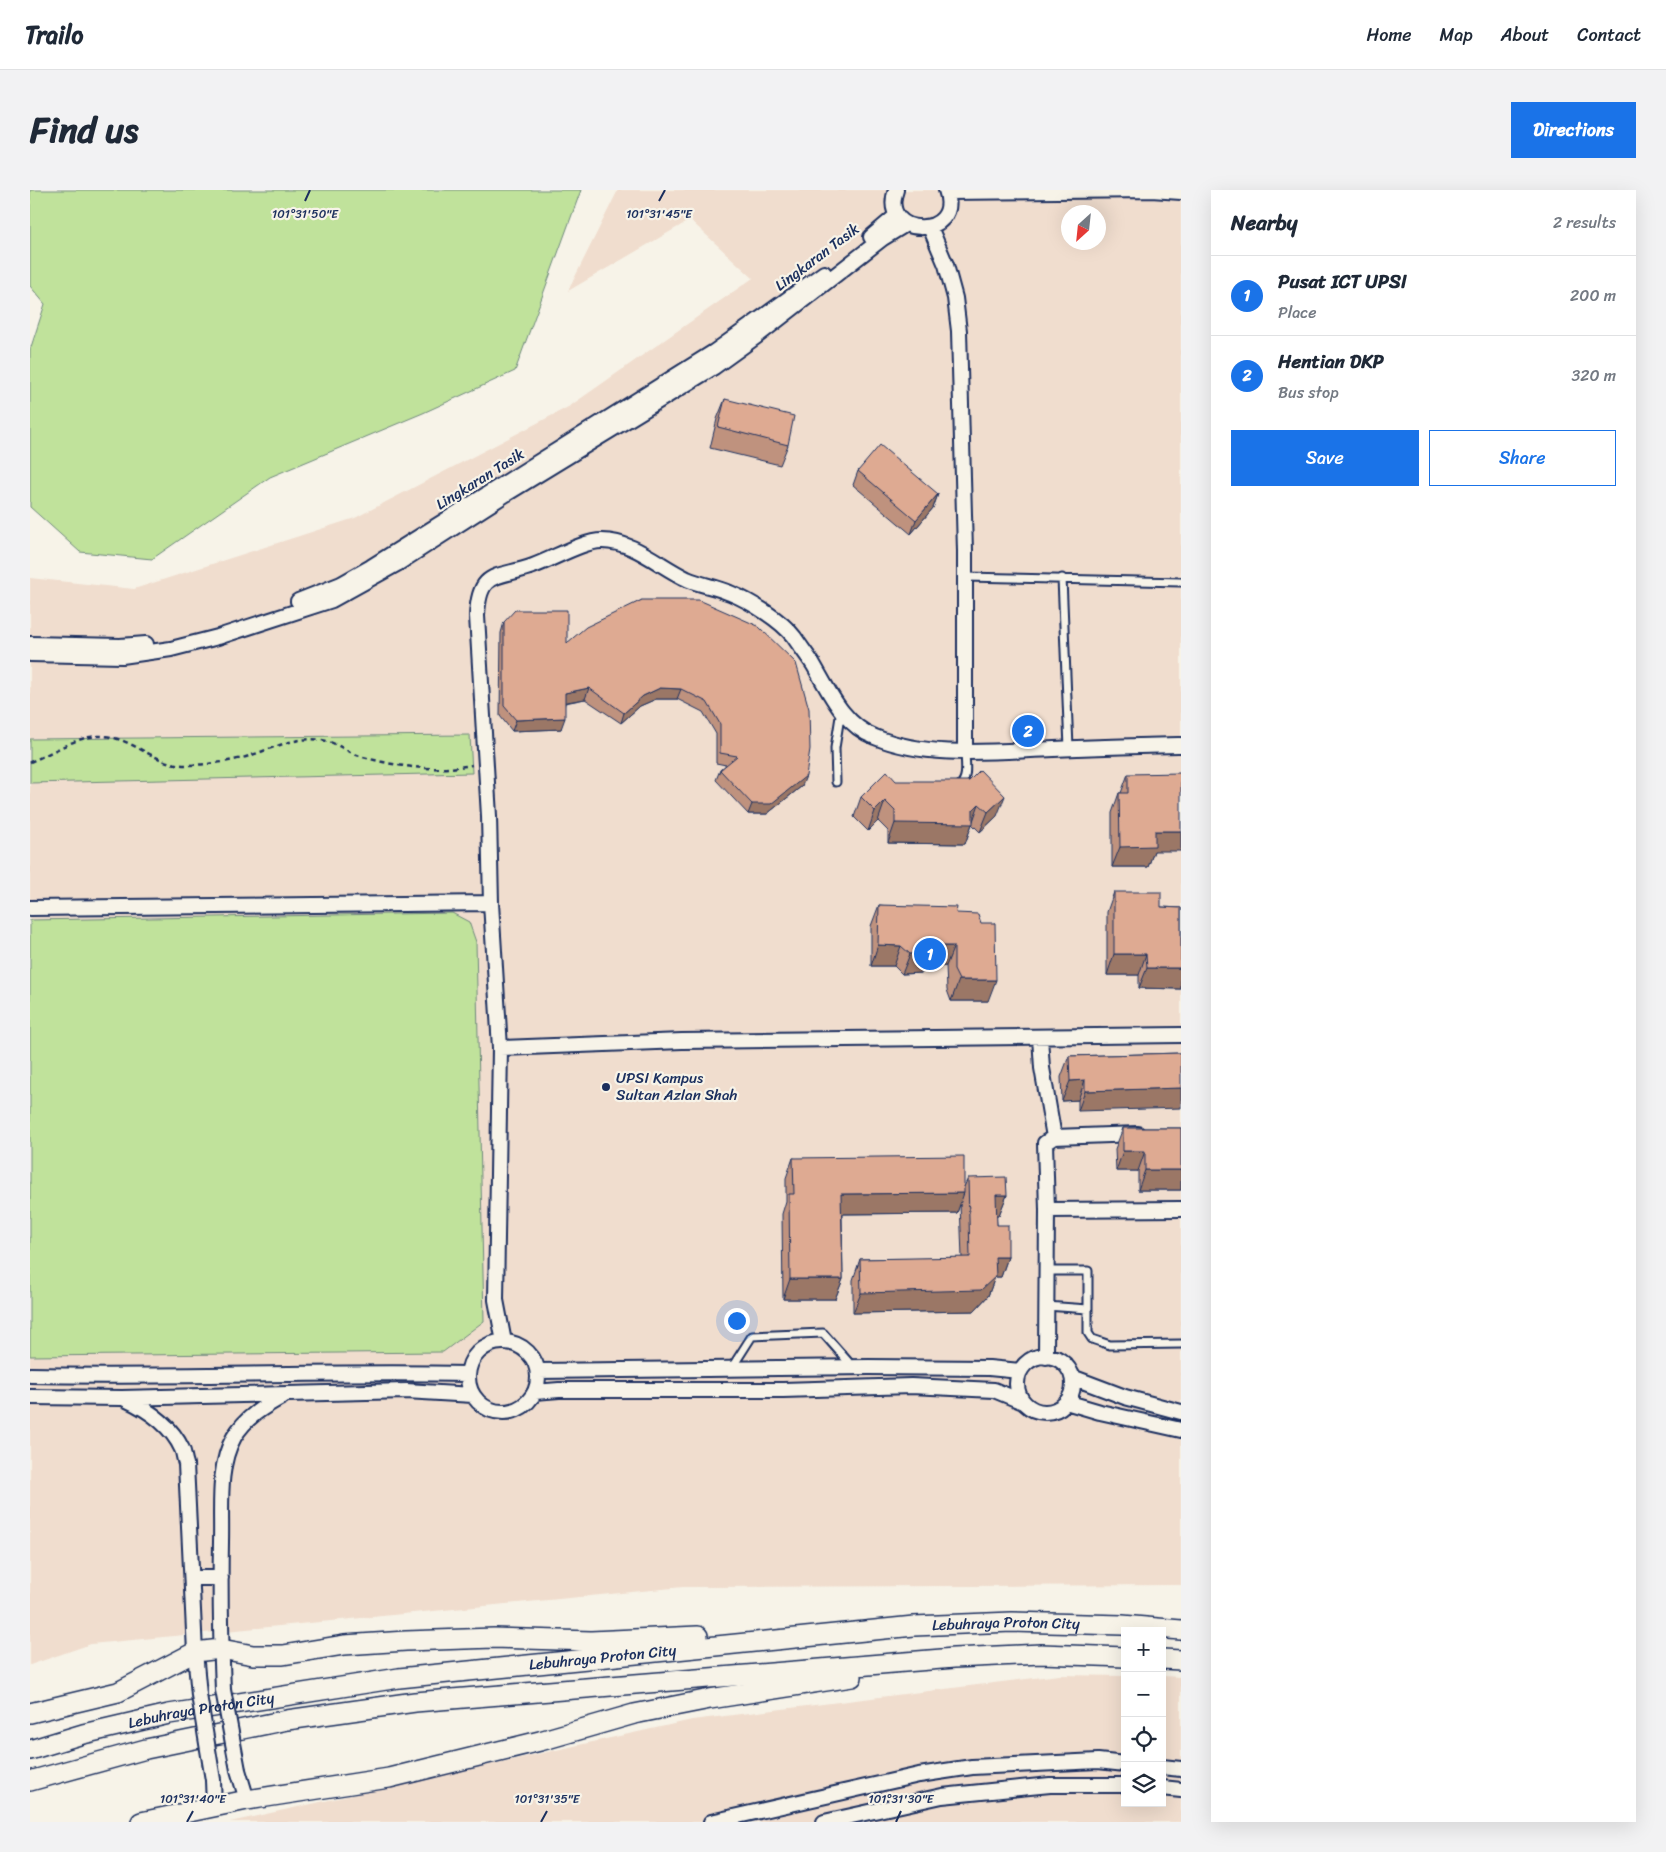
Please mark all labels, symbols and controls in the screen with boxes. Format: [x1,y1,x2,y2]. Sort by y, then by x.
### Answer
text: Trailo [25,14,83,56]
text: Home [1367,19,1412,51]
text: Map [1440,19,1473,51]
text: About [1501,19,1549,51]
text: Contact [1577,19,1641,51]
text: Find us [30,99,138,161]
button: Directions [1511,102,1636,158]
text: 101°31'50"E [272,203,339,225]
text: 101°31'45"E [626,203,693,225]
text: Nearby [1231,204,1297,242]
north arrow [1061,205,1106,250]
text: 2 results [1553,208,1616,237]
street label: Lingkaran Tasik [769,216,866,298]
text: Pusat ICT UPSI [1278,265,1407,298]
text: 1 [1244,281,1250,310]
text: 200 m [1570,281,1616,310]
text: Place [1278,298,1317,327]
text: Hentian DKP [1278,345,1384,378]
text: 2 [1242,361,1252,390]
text: 320 m [1571,361,1616,390]
text: Bus stop [1278,378,1339,407]
button: Save [1231,430,1419,486]
button: Share [1429,430,1616,486]
street label: Lingkaran Tasik [430,441,530,517]
pin: 2 [1012,712,1044,750]
pin: 1 [914,935,946,973]
place label: UPSI Kampus Sultan Azlan Shah [616,1065,737,1108]
marker: UPSI Kampus Sultan Azlan Shah [600,1081,612,1093]
your location [724,1308,750,1334]
street label: Lebuhraya Proton City [931,1609,1080,1638]
map controls [1121,1627,1166,1807]
button: + [1121,1627,1166,1672]
street label: Lebuhraya Proton City [528,1637,678,1678]
button: − [1121,1672,1166,1717]
street label: Lebuhraya Proton City [126,1685,276,1736]
button: locate [1121,1717,1166,1762]
button: layers [1121,1762,1166,1807]
text: 101°31'40"E [160,1788,227,1810]
text: 101°31'35"E [515,1788,581,1810]
text: 101°31'30"E [868,1788,935,1810]

